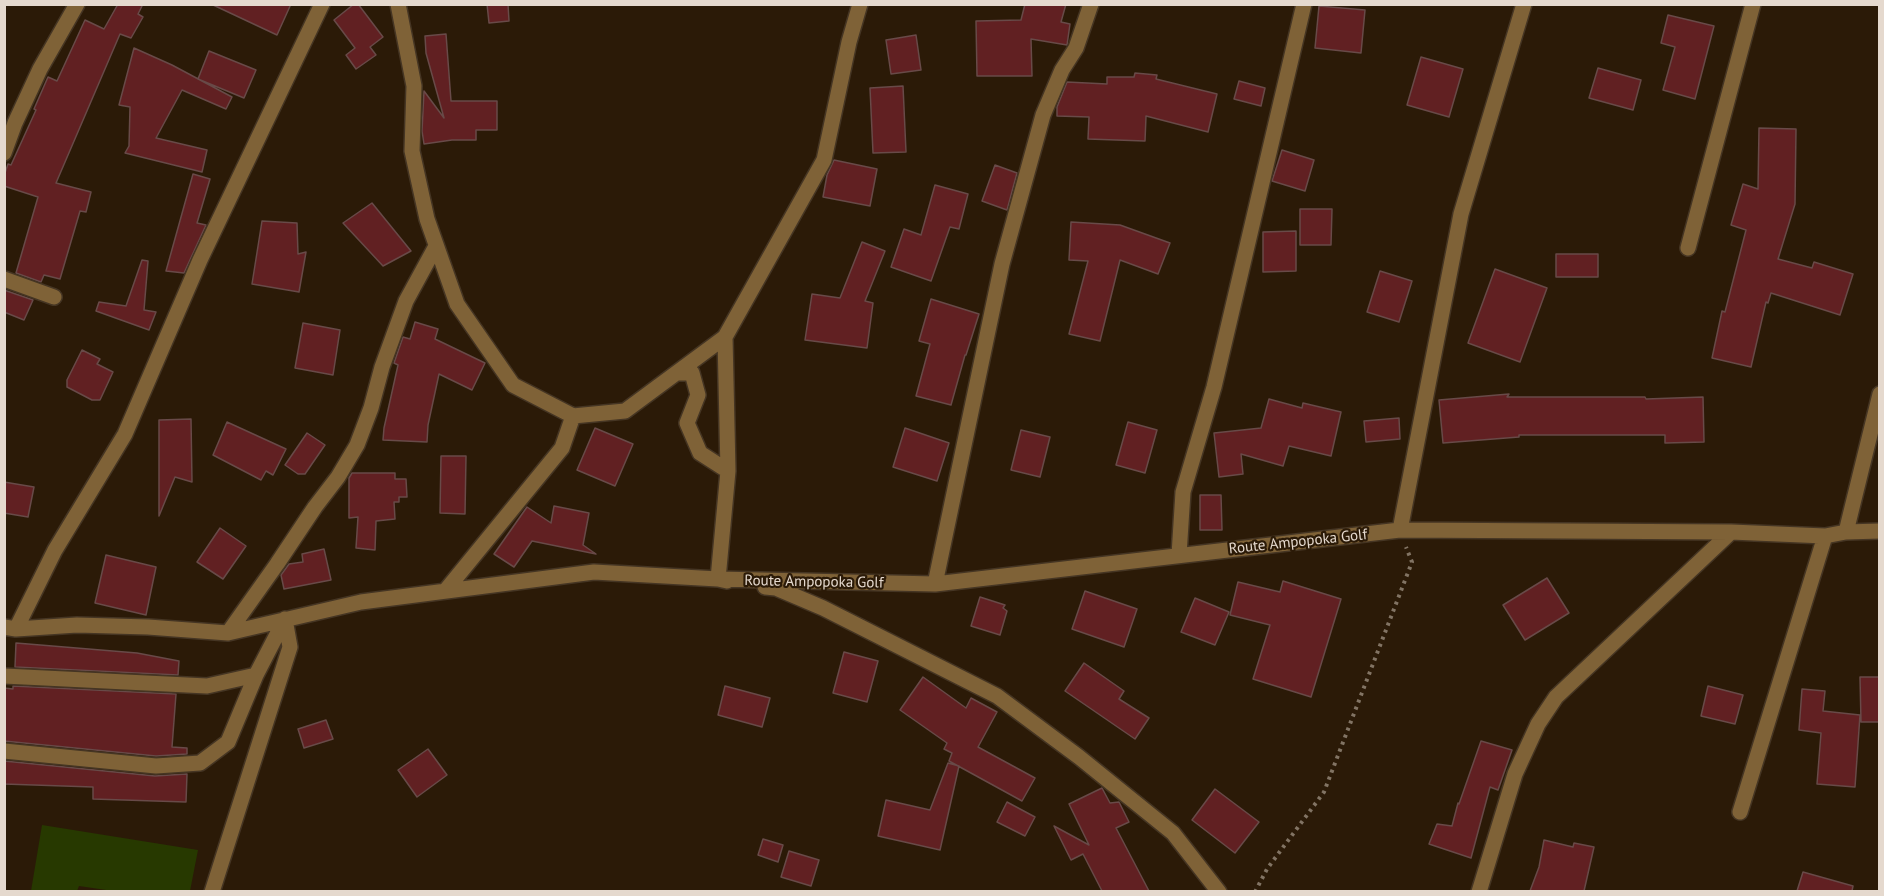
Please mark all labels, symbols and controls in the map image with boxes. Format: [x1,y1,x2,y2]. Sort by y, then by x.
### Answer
street label: Route Ampopoka Golf [1228,526,1368,558]
street label: Route Ampopoka Golf [744,572,884,592]

